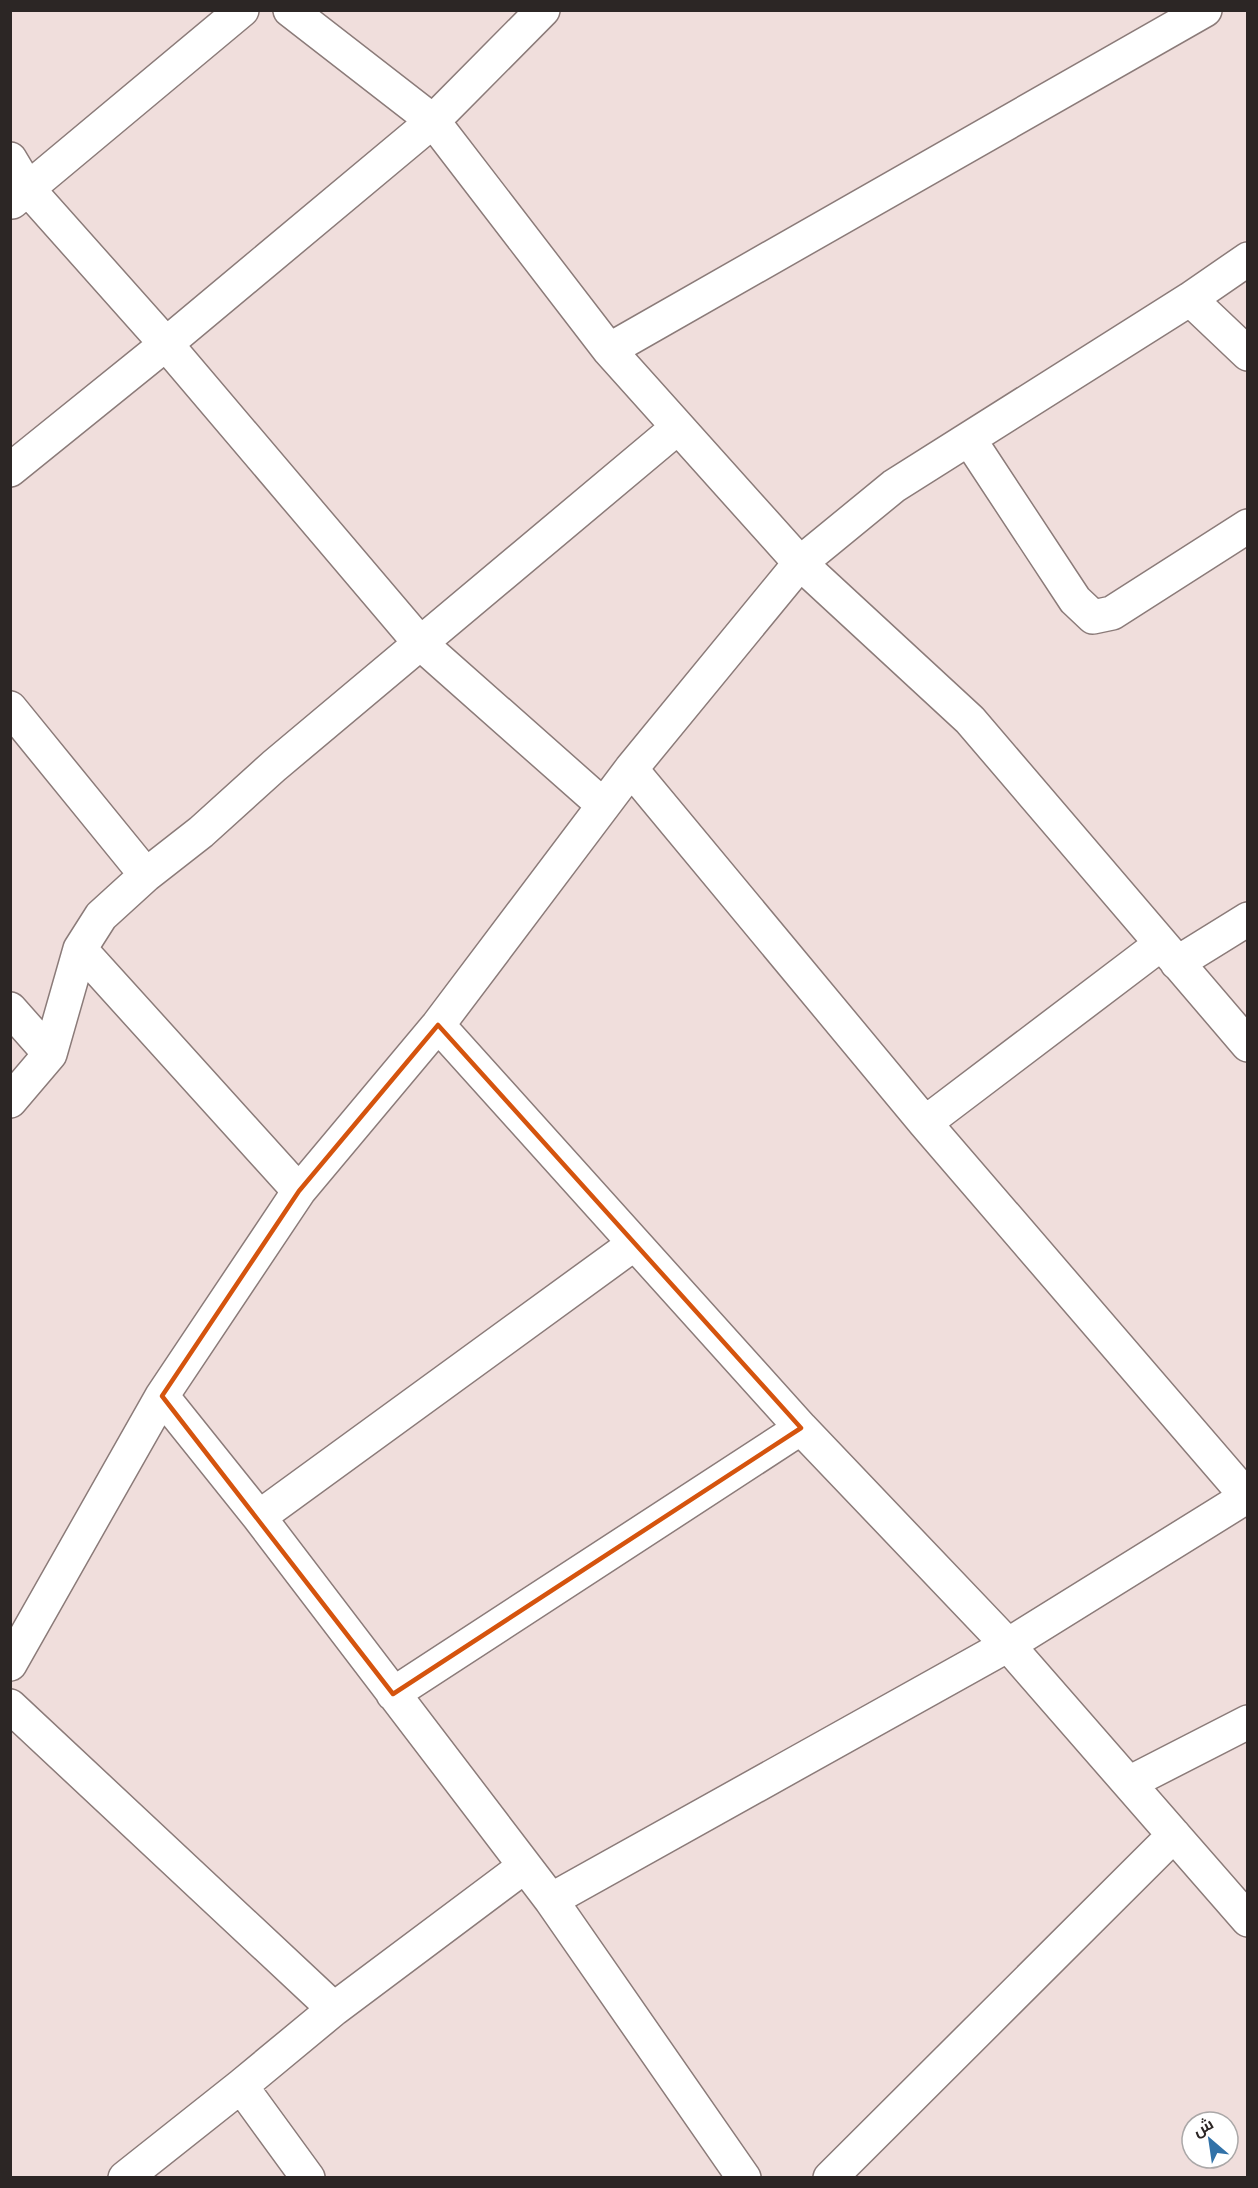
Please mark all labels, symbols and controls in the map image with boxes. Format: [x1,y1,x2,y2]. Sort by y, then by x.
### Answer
north arrow [1180,2110,1240,2170]
text: ش [1189,2113,1217,2141]

